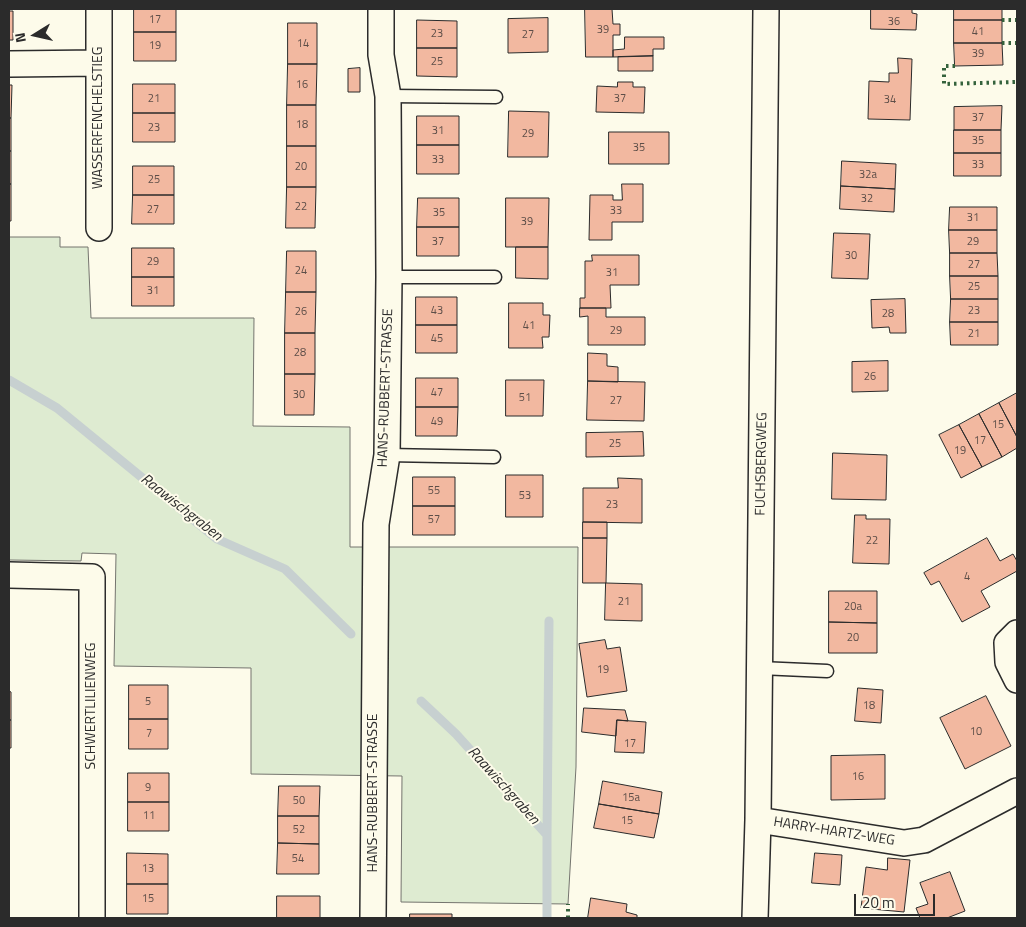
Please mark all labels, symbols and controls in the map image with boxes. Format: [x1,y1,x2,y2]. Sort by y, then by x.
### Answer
north arrow [10,10,60,60]
house number: 17 [149,13,161,27]
house number: 36 [888,15,900,29]
house number: 39 [597,23,609,37]
house number: 41 [972,25,984,39]
house number: 23 [431,27,443,41]
house number: 27 [522,28,534,42]
text: N [9,31,31,44]
house number: 14 [297,37,309,51]
house number: 19 [149,39,161,53]
street label: WASSERFENCHELSTIEG [91,47,107,189]
house number: 39 [972,47,984,61]
house number: 25 [431,55,443,69]
house number: 16 [296,78,308,92]
house number: 21 [148,92,160,106]
house number: 37 [614,92,626,106]
house number: 34 [884,93,896,107]
house number: 37 [972,111,984,125]
house number: 18 [296,118,308,132]
house number: 23 [148,121,160,135]
house number: 31 [432,124,444,138]
house number: 29 [522,127,534,141]
house number: 35 [972,134,984,148]
house number: 35 [633,141,645,155]
house number: 33 [432,153,444,167]
house number: 33 [972,158,984,172]
house number: 20 [295,160,307,174]
house number: 32a [859,168,877,182]
house number: 25 [148,173,160,187]
house number: 32 [861,192,873,206]
house number: 22 [295,200,307,214]
house number: 27 [147,203,159,217]
house number: 33 [610,204,622,218]
house number: 35 [433,206,445,220]
house number: 31 [967,211,979,225]
house number: 39 [521,215,533,229]
house number: 37 [432,235,444,249]
house number: 29 [967,235,979,249]
house number: 30 [845,249,857,263]
house number: 29 [147,255,159,269]
house number: 27 [968,258,980,272]
house number: 24 [295,264,307,278]
house number: 31 [606,266,618,280]
house number: 25 [968,280,980,294]
house number: 31 [147,284,159,298]
house number: 43 [431,304,443,318]
house number: 23 [968,304,980,318]
house number: 26 [295,305,307,319]
house number: 28 [882,307,894,321]
street label: HANS-RUBBERT-STRASSE [375,308,397,468]
house number: 41 [523,319,535,333]
house number: 29 [610,324,622,338]
house number: 21 [968,327,980,341]
house number: 45 [431,332,443,346]
house number: 28 [294,346,306,360]
house number: 26 [864,370,876,384]
house number: 47 [431,386,443,400]
house number: 30 [293,388,305,402]
house number: 51 [519,391,531,405]
house number: 27 [610,394,622,408]
street label: FUCHSBERGWEG [753,412,771,516]
house number: 49 [431,415,443,429]
house number: 15 [992,418,1004,432]
house number: 17 [974,434,986,448]
house number: 25 [609,437,621,451]
house number: 19 [954,444,966,458]
water label: Raawischgraben [137,471,225,545]
house number: 55 [428,484,440,498]
house number: 53 [519,489,531,503]
house number: 23 [606,498,618,512]
house number: 57 [428,513,440,527]
house number: 22 [866,534,878,548]
house number: 4 [964,570,970,584]
house number: 21 [618,595,630,609]
house number: 20a [844,600,862,614]
house number: 20 [847,631,859,645]
street label: SCHWERTLILIENWEG [84,643,100,769]
house number: 19 [597,663,609,677]
house number: 5 [145,695,151,709]
house number: 18 [863,699,875,713]
street label: HANS-RUBBERT-STRASSE [366,714,382,872]
house number: 10 [970,725,982,739]
house number: 7 [146,727,152,741]
house number: 17 [624,737,636,751]
water label: Raawischgraben [463,743,543,829]
house number: 16 [852,770,864,784]
house number: 9 [145,781,151,795]
house number: 15a [622,791,640,805]
house number: 50 [293,794,305,808]
house number: 11 [143,809,155,823]
house number: 15 [621,814,633,828]
street label: HARRY-HARTZ-WEG [772,814,896,850]
house number: 52 [293,823,305,837]
house number: 54 [292,852,304,866]
house number: 13 [142,862,154,876]
scale bar [856,884,937,916]
text: 20 m [862,891,895,914]
house number: 15 [142,892,154,906]

